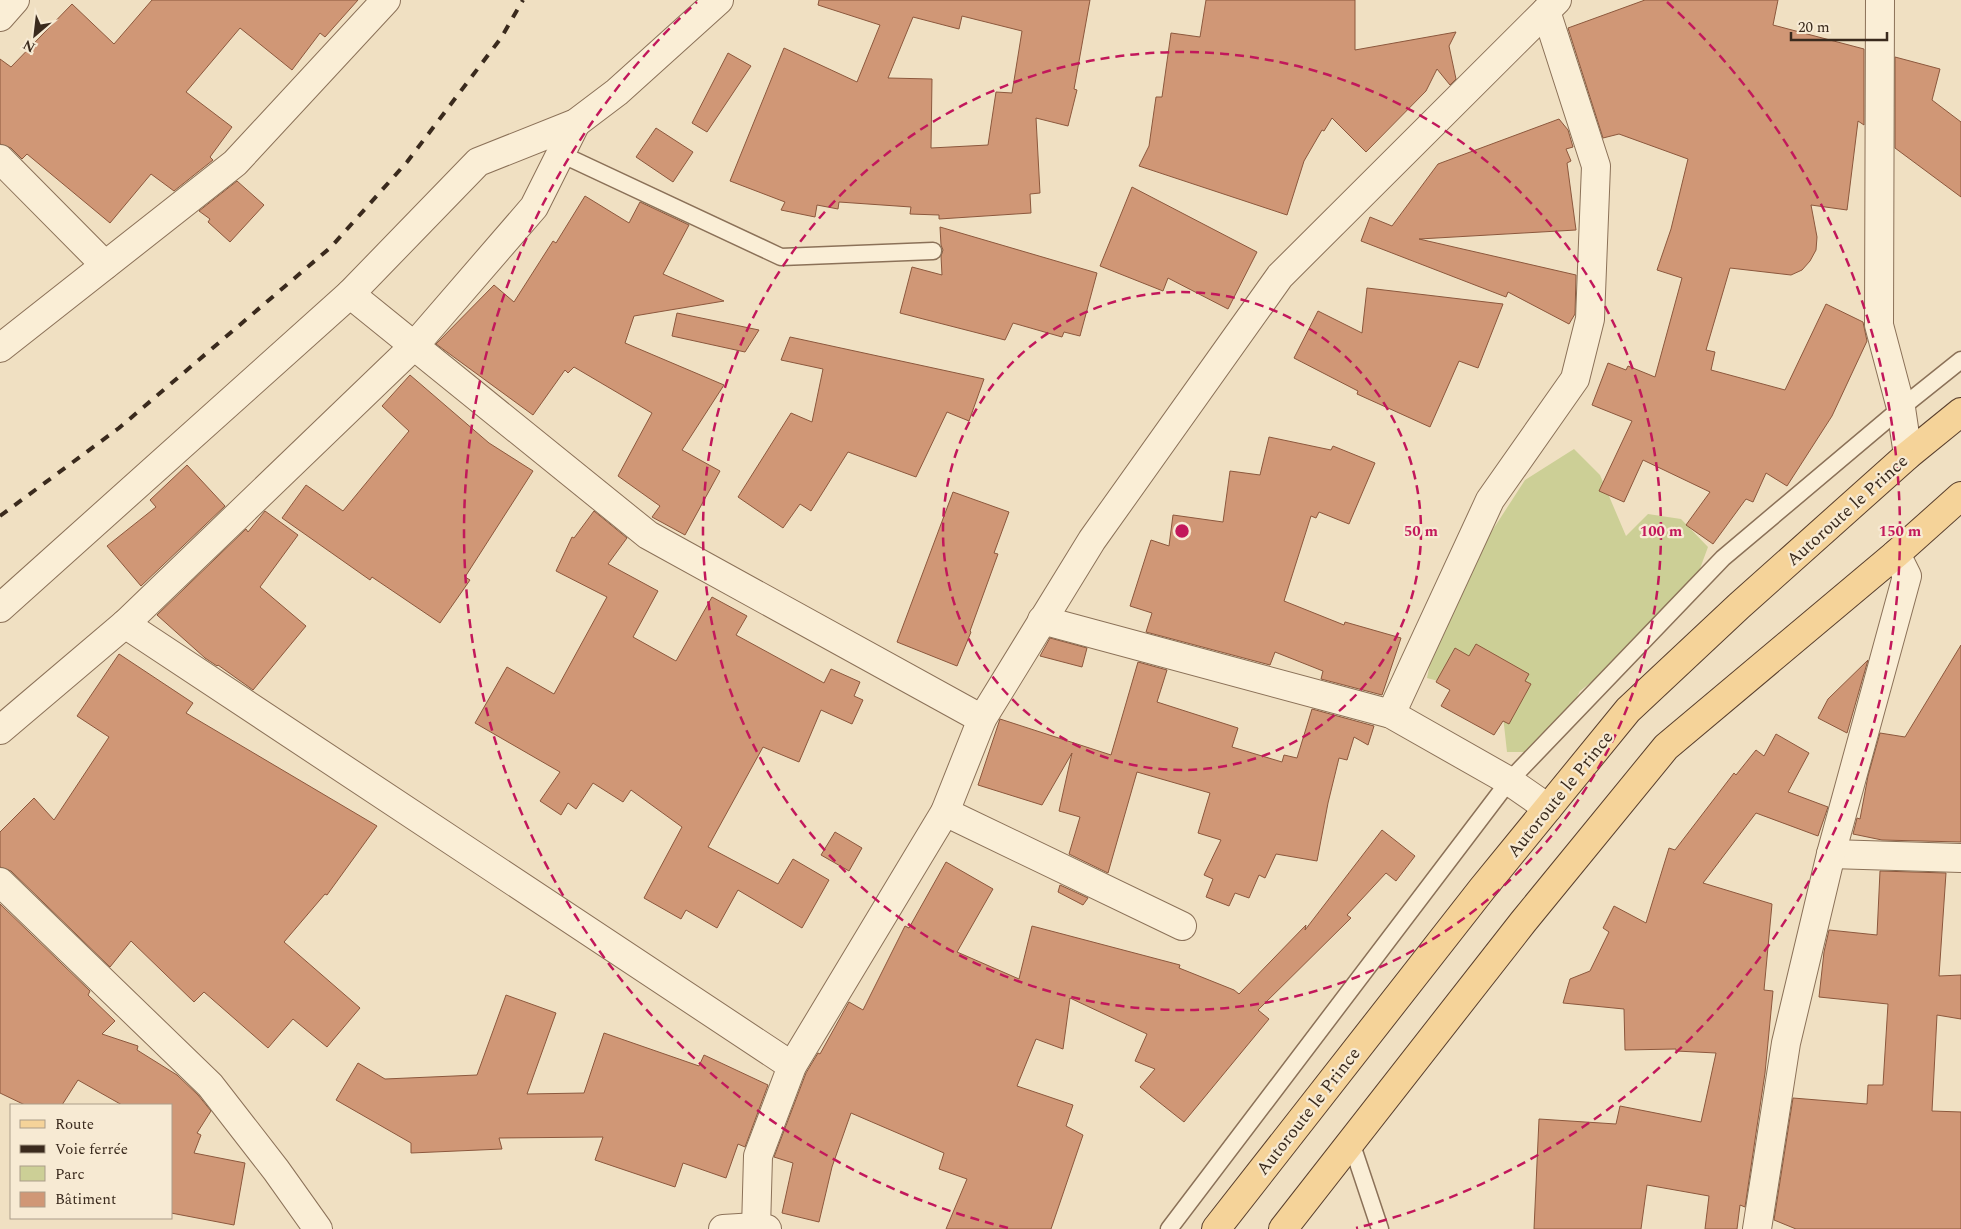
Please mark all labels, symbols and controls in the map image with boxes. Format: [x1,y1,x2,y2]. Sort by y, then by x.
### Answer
north arrow [10,10,60,60]
scale bar [1791,10,1887,42]
text: 20 m [1798,16,1830,39]
text: N [19,34,39,58]
street label: Autoroute le Prince [1780,448,1914,573]
text: 50 m [1404,520,1439,543]
text: 100 m [1640,520,1683,543]
text: 150 m [1879,520,1922,543]
centre of rings [1173,522,1191,540]
street label: Autoroute le Prince [1501,725,1620,864]
street label: Autoroute le Prince [1250,1041,1367,1181]
legend [10,1104,172,1219]
text: Route [55,1113,94,1136]
text: Voie ferrée [55,1138,128,1161]
text: Parc [55,1163,85,1186]
text: Bâtiment [55,1188,116,1211]

